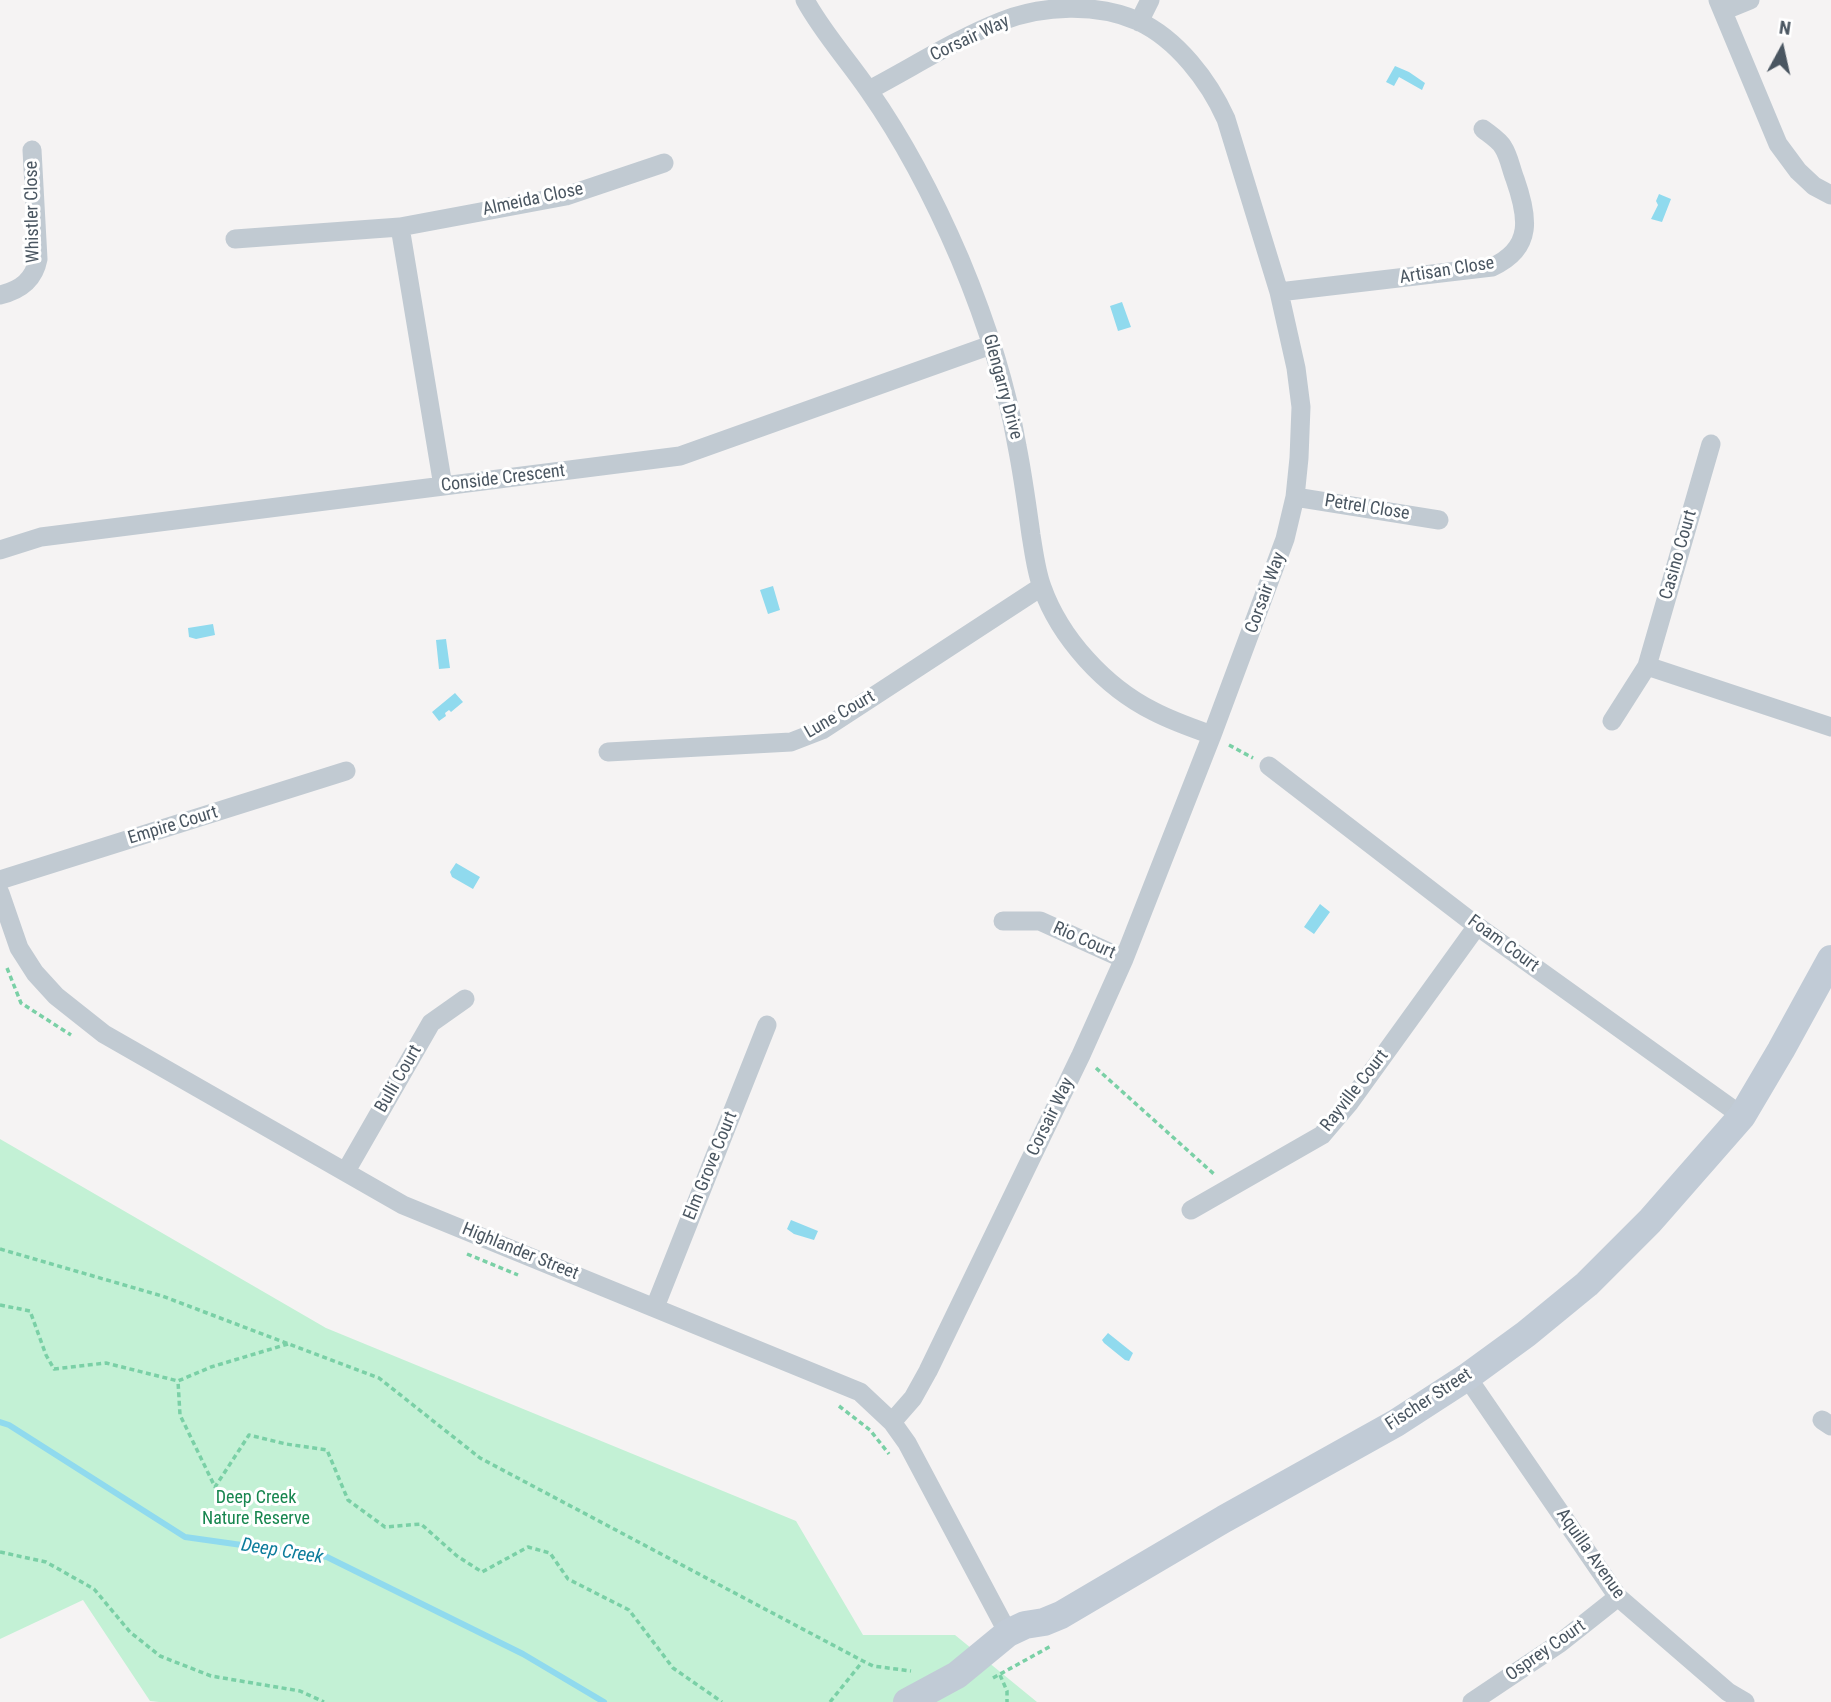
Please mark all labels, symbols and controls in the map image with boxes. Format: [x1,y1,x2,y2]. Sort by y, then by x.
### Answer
street label: Corsair Way [927,11,1013,67]
north arrow [1747,14,1817,84]
text: N [1778,16,1792,40]
street label: Whistler Close [21,161,45,263]
street label: Almeida Close [481,179,585,221]
street label: Artisan Close [1398,253,1496,289]
street label: Glengarry Drive [978,332,1026,442]
street label: Conside Crescent [440,461,566,497]
street label: Petrel Close [1323,491,1411,525]
street label: Casino Court [1656,508,1702,602]
street label: Corsair Way [1241,550,1291,636]
street label: Lune Court [801,686,879,744]
street label: Empire Court [126,802,220,850]
street label: Foam Court [1463,911,1543,977]
street label: Rio Court [1049,918,1119,964]
street label: Bulli Court [371,1041,427,1117]
street label: Rayville Court [1317,1046,1393,1136]
street label: Corsair Way [1023,1074,1079,1160]
street label: Elm Grove Court [679,1109,743,1223]
street label: Highlander Street [459,1219,581,1285]
street label: Fischer Street [1382,1364,1476,1436]
park label: Deep Creek Nature Reserve [202,1487,310,1530]
street label: Aquilla Avenue [1551,1505,1629,1603]
water label: Deep Creek [239,1534,325,1570]
street label: Osprey Court [1502,1616,1590,1686]

